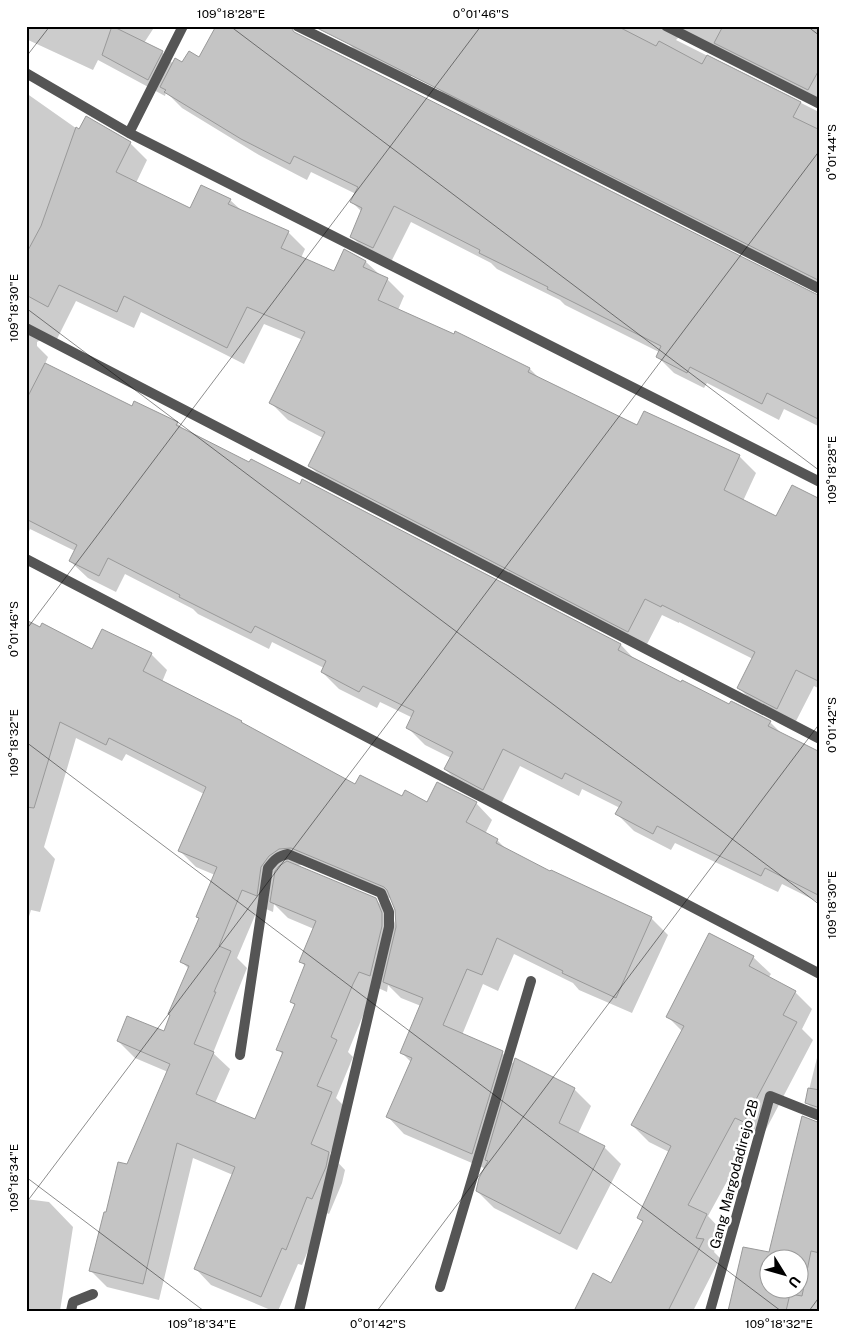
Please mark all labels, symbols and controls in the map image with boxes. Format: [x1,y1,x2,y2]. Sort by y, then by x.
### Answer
text: 109°18'28"E [197,7,265,21]
text: 0°01'46"S [453,7,509,21]
text: 0°01'44"S [825,124,839,180]
text: 109°18'30"E [7,274,21,342]
text: 109°18'28"E [825,436,839,504]
text: 0°01'46"S [7,601,21,657]
text: 0°01'42"S [825,697,839,753]
text: 109°18'32"E [7,709,21,777]
text: 109°18'30"E [825,871,839,939]
street label: Gang Margodadirejo 2B [706,1098,762,1250]
text: 109°18'34"E [7,1144,21,1212]
north arrow [758,1250,808,1300]
text: U [785,1273,804,1291]
text: 109°18'34"E [168,1317,236,1331]
text: 0°01'42"S [350,1317,406,1331]
text: 109°18'32"E [745,1317,813,1331]

